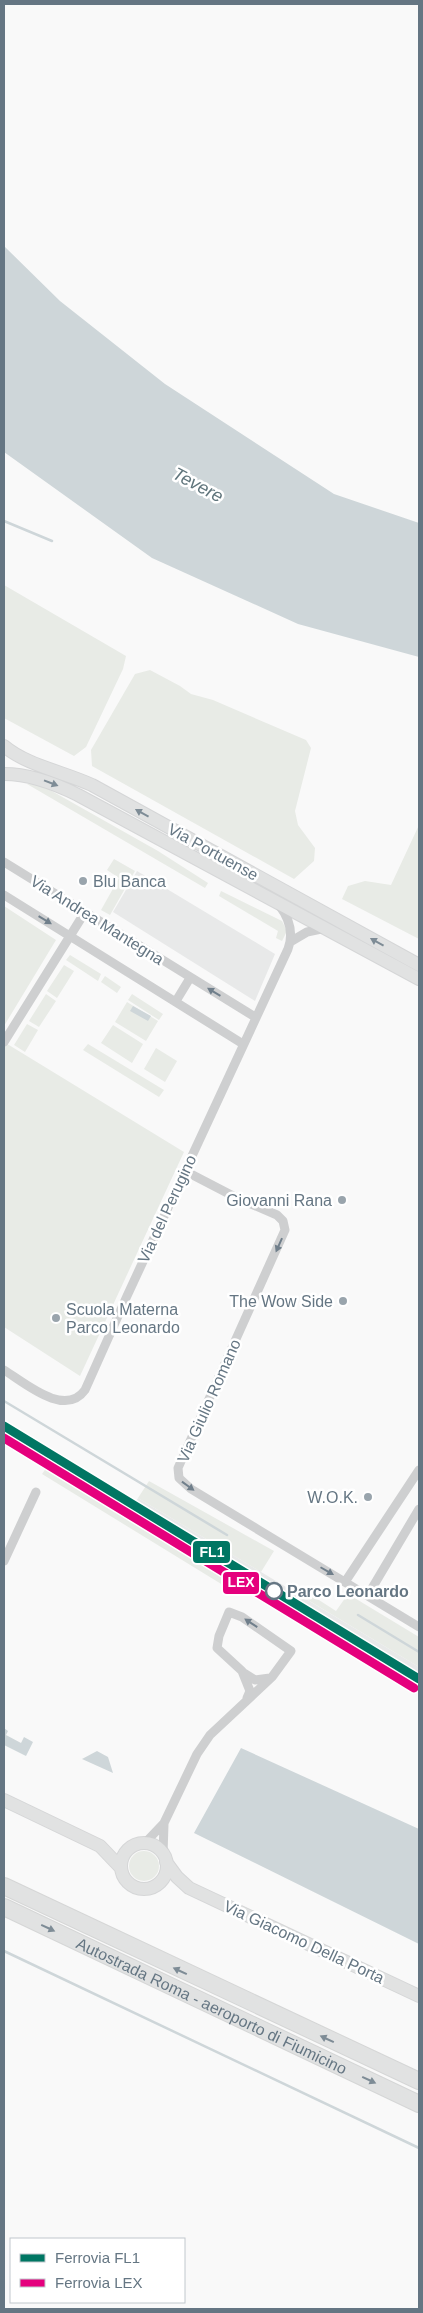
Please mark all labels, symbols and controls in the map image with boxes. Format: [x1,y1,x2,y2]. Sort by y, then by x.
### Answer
water label: Tevere [169,463,227,507]
one-way arrow [44,779,59,787]
one-way arrow [135,809,149,817]
street label: Via Portuense [165,820,261,884]
street label: Via Andrea Mantegna [27,872,167,968]
place label: Blu Banca [93,873,166,890]
marker: Blu Banca [77,875,89,887]
one-way arrow [39,915,52,924]
one-way arrow [370,937,383,946]
one-way arrow [207,988,220,997]
street label: Via del Perugino [135,1152,199,1266]
place label: Giovanni Rana [226,1192,332,1209]
marker: Giovanni Rana [336,1194,348,1206]
one-way arrow [275,1238,283,1252]
place label: The Wow Side [229,1293,333,1310]
marker: The Wow Side [337,1295,349,1307]
place label: Scuola Materna Parco Leonardo [66,1301,180,1336]
marker: Scuola Materna Parco Leonardo [50,1312,62,1324]
street label: Via Giulio Romano [174,1337,244,1465]
one-way arrow [181,1481,195,1491]
place label: W.O.K. [307,1489,358,1506]
marker: W.O.K. [362,1491,374,1503]
line badge: FL1 [192,1540,231,1564]
text: FL1 [200,1544,225,1560]
one-way arrow [320,1566,333,1575]
line badge: LEX [222,1571,260,1595]
text: LEX [227,1574,255,1590]
marker: Parco Leonardo [265,1582,283,1600]
place label: Parco Leonardo [287,1583,409,1600]
one-way arrow [244,1619,258,1628]
street label: Via Giacomo Della Porta [221,1897,387,1987]
one-way arrow [41,1924,55,1932]
street label: Autostrada Roma - aeroporto di Fiumicino [74,1934,350,2077]
one-way arrow [173,1966,187,1974]
one-way arrow [320,2034,334,2042]
one-way arrow [362,2076,376,2084]
legend [10,2238,185,2303]
text: Ferrovia FL1 [55,2249,140,2266]
text: Ferrovia LEX [55,2274,143,2291]

